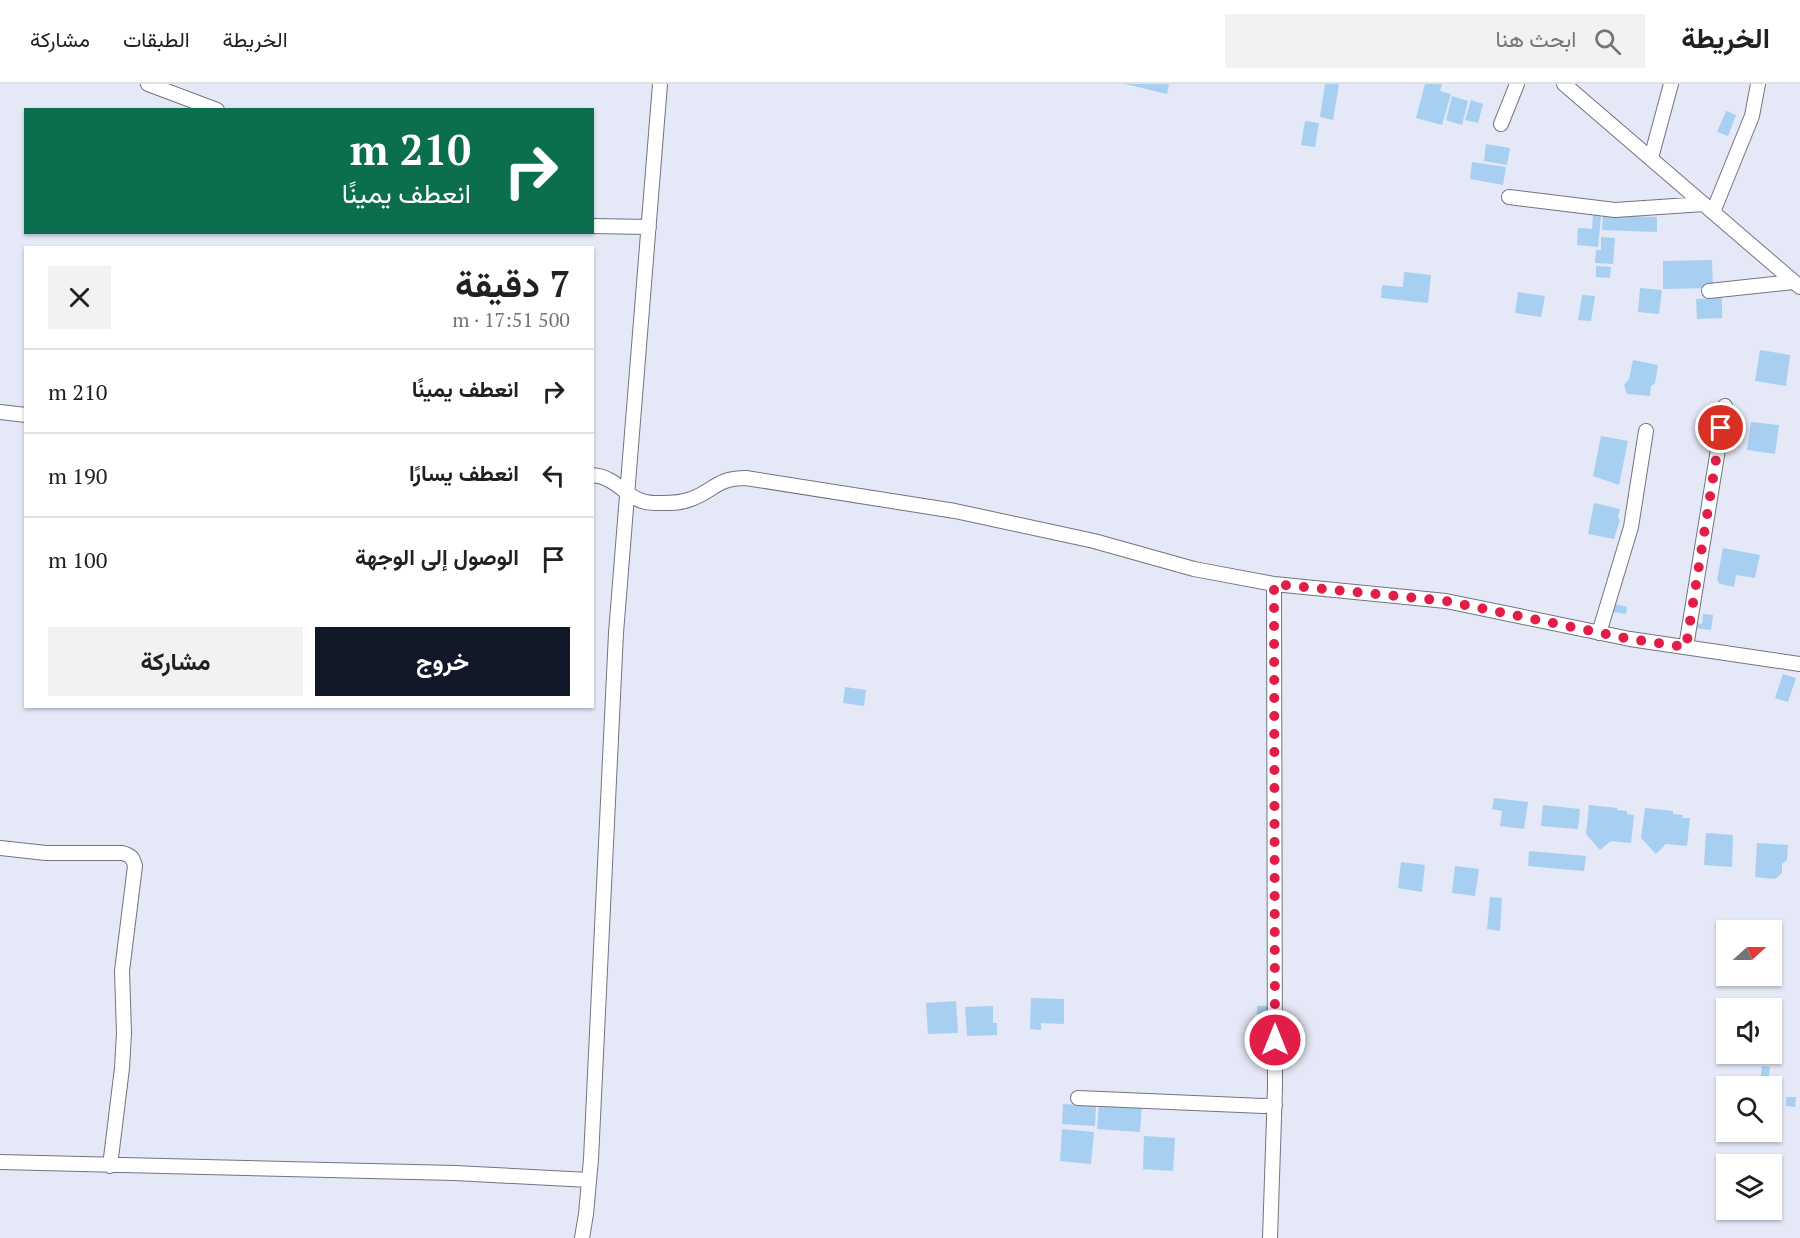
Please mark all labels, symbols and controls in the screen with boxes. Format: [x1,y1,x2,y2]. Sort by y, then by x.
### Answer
search box [1225,14,1645,68]
text: الخريطة [1681,19,1770,56]
text: ابحث هنا [1496,24,1576,53]
text: مشاركة [30,25,90,53]
text: الطبقات [123,25,190,53]
text: الخريطة [223,25,288,53]
icon: search [1591,25,1624,58]
text: 210 m [350,121,471,177]
icon: right [492,132,570,210]
text: انعطف يمينًا [342,175,471,211]
text: 7 دقيقة [455,260,570,307]
button: close [48,266,111,329]
text: 500 m · 17:51 [452,306,570,333]
text: انعطف يمينًا [412,374,519,403]
icon: right [537,375,570,408]
text: 210 m [48,377,108,406]
pin [1695,402,1746,453]
icon: arrive [1704,411,1737,444]
text: انعطف يسارًا [409,458,519,487]
icon: left [537,459,570,492]
text: 190 m [48,461,108,490]
text: الوصول إلى الوجهة [355,542,519,571]
icon: arrive [537,543,570,576]
text: 100 m [48,545,108,574]
button: مشاركة [48,627,303,696]
button: خروج [315,627,570,696]
north arrow [1716,920,1782,986]
map controls [1716,920,1782,1220]
button: sound [1716,998,1782,1064]
position arrow [1243,1008,1307,1072]
button: search [1716,1076,1782,1142]
button: layers [1716,1154,1782,1220]

